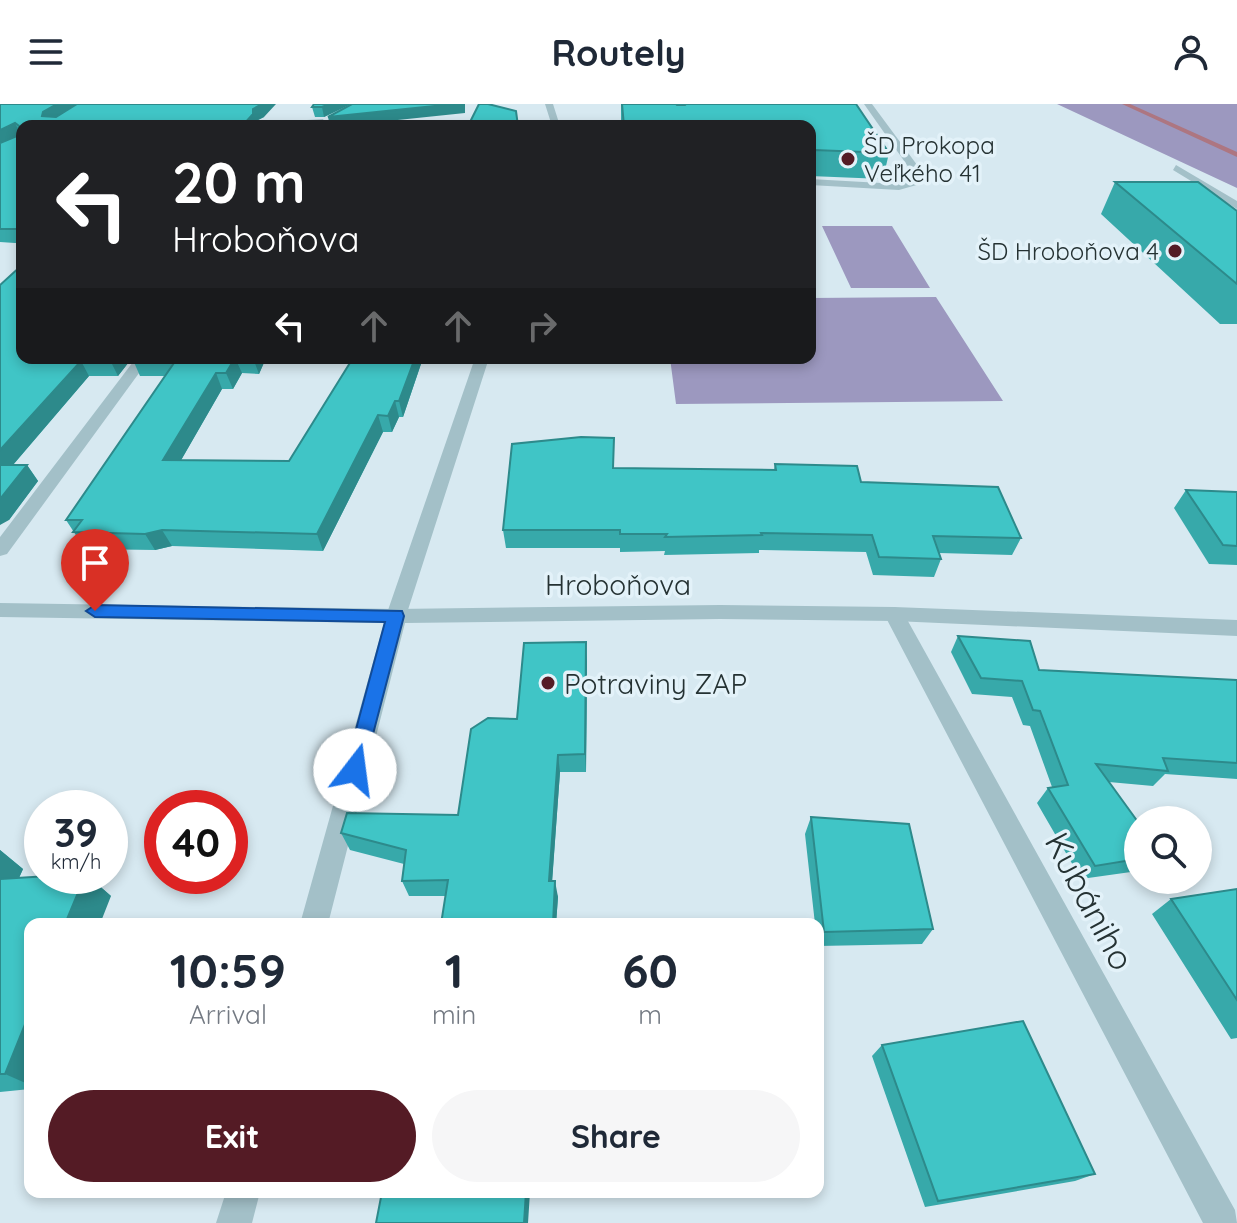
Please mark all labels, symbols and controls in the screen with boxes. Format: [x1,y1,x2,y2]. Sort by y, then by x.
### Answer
icon: menu [24,30,68,74]
text: Routely [551,30,686,75]
icon: person [1169,30,1213,74]
place label: ŠD Prokopa Veľkého 41 [864,130,995,188]
text: 20 m [172,147,306,217]
marker: ŠD Prokopa Veľkého 41 [839,150,857,168]
icon: left [40,152,144,256]
text: Hroboňova [172,216,359,261]
place label: ŠD Hroboňova 4 [978,236,1159,266]
marker: ŠD Hroboňova 4 [1166,242,1184,260]
icon: left [268,304,312,348]
icon: ahead [352,304,396,348]
icon: ahead [436,304,480,348]
icon: right [520,304,564,348]
pin [61,529,129,611]
icon: arrive [73,541,117,585]
street label: Hroboňova [545,567,691,602]
place label: Potraviny ZAP [564,666,747,701]
marker: Potraviny ZAP [539,674,557,692]
position arrow [313,728,397,812]
speed limit sign: 40 [144,790,248,894]
map controls [1124,806,1212,894]
button: search [1124,806,1212,894]
text: 39 [54,807,98,857]
street label: Kubániho [1036,825,1144,977]
text: km/h [51,849,101,874]
text: 10:59 [170,940,286,1000]
text: 1 [445,940,463,1000]
text: 60 [622,940,678,1000]
text: Arrival [189,998,267,1031]
text: min [432,998,476,1031]
text: m [638,998,662,1031]
button: Exit [48,1090,416,1182]
button: Share [432,1090,800,1182]

